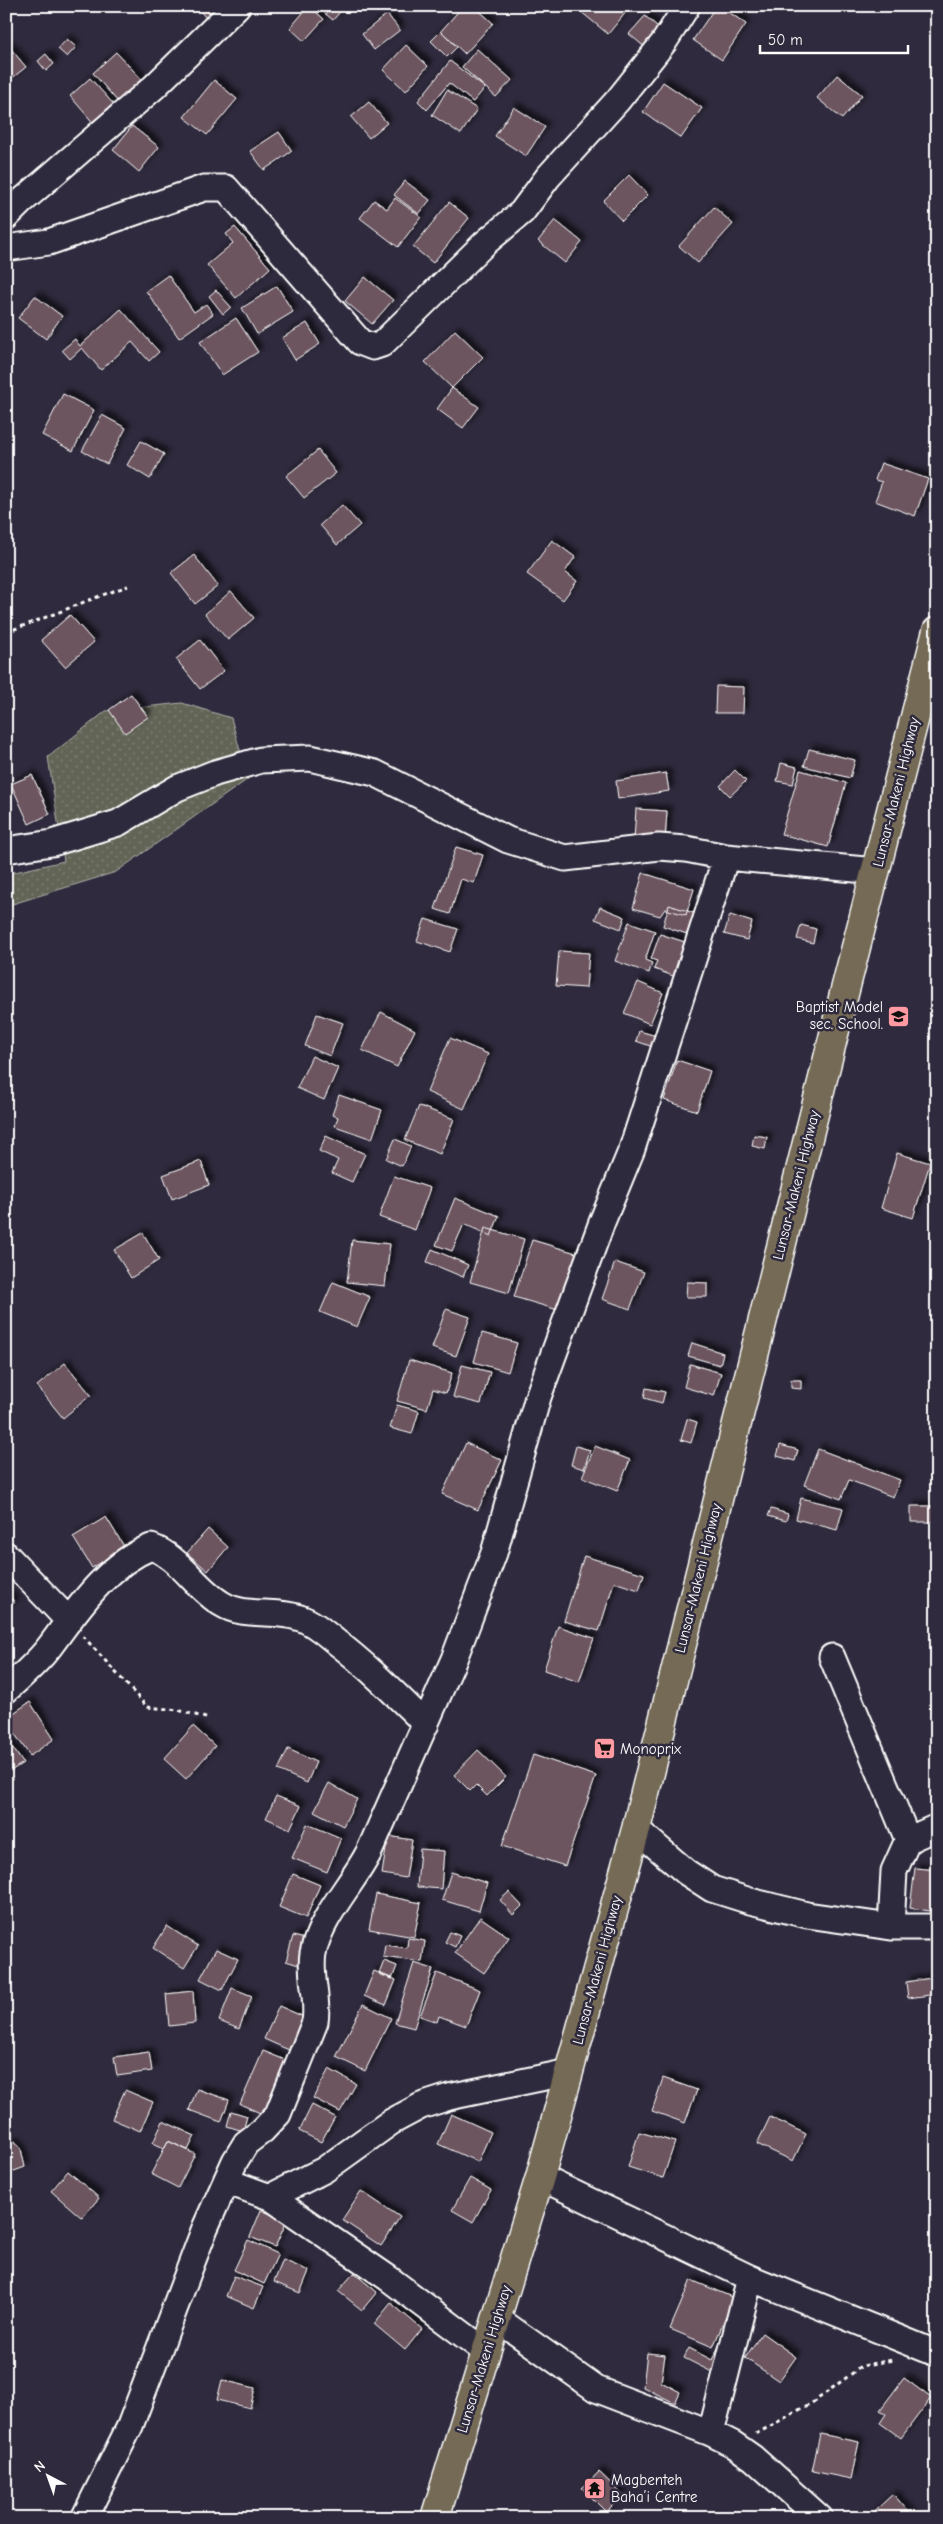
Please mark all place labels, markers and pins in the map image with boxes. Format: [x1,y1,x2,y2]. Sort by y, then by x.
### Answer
place label: Baptist Model sec. School. [796,998,883,1033]
school or university icon: Baptist Model sec. School. [887,1004,911,1028]
supermarket icon: Monoprix [592,1737,616,1761]
place label: Monoprix [620,1740,682,1758]
place label: Magbenteh Baha’i Centre [611,2471,698,2506]
temple icon: Magbenteh Baha’i Centre [583,2477,607,2501]

